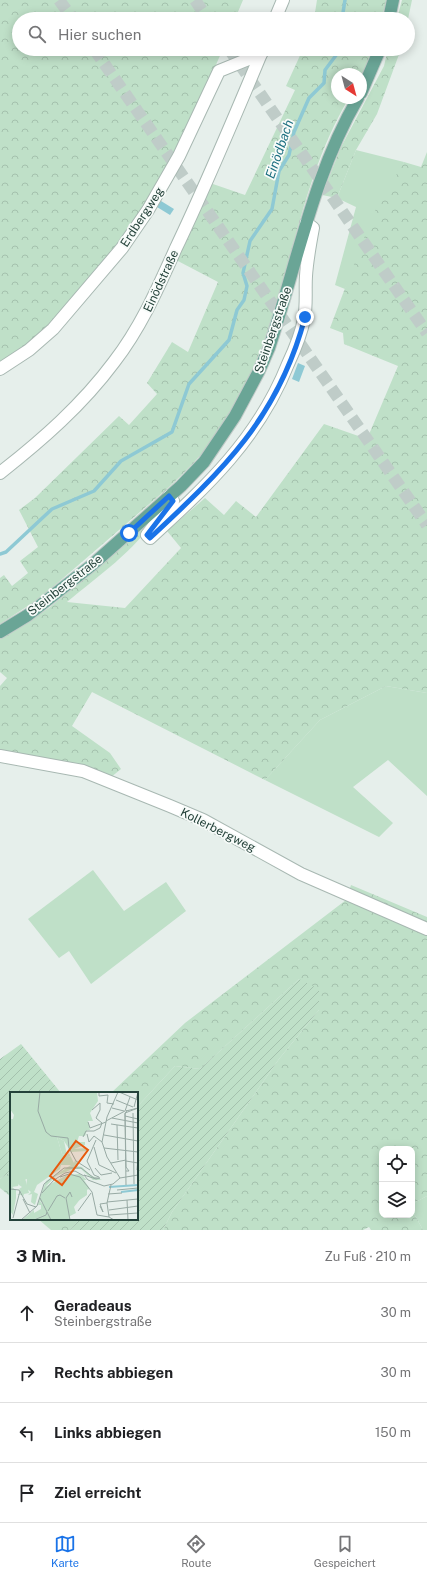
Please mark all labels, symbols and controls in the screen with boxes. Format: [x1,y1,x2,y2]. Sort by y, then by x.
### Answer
search box [12,12,415,56]
icon: search [26,23,48,45]
text: Hier suchen [58,26,141,43]
north arrow [331,68,367,104]
water label: Einödbach [262,118,297,181]
street label: Erdbergweg [117,184,167,250]
street label: Einödstraße [141,248,182,314]
street label: Steinbergstraße [252,285,294,375]
route end [296,308,314,326]
route start [120,524,138,542]
street label: Steinbergstraße [25,552,105,618]
street label: Kollerbergweg [178,805,258,855]
inset map [10,1092,138,1220]
map controls [379,1146,415,1218]
button: locate [379,1146,415,1182]
button: layers [379,1182,415,1218]
text: 3 Min. [16,1246,66,1266]
text: Zu Fuß · 210 m [325,1249,411,1264]
text: Geradeaus [54,1297,132,1314]
icon: ahead [16,1302,38,1324]
text: 30 m [381,1305,411,1320]
text: Steinbergstraße [54,1314,152,1329]
icon: right [16,1362,38,1384]
text: Rechts abbiegen [54,1364,173,1381]
text: 30 m [381,1365,411,1380]
icon: left [16,1422,38,1444]
text: Links abbiegen [54,1424,161,1441]
text: 150 m [375,1425,411,1440]
icon: arrive [16,1482,38,1504]
text: Ziel erreicht [54,1484,141,1501]
tab: Karte [51,1533,79,1569]
tab: Route [181,1533,211,1569]
tab: Gespeichert [314,1533,376,1569]

